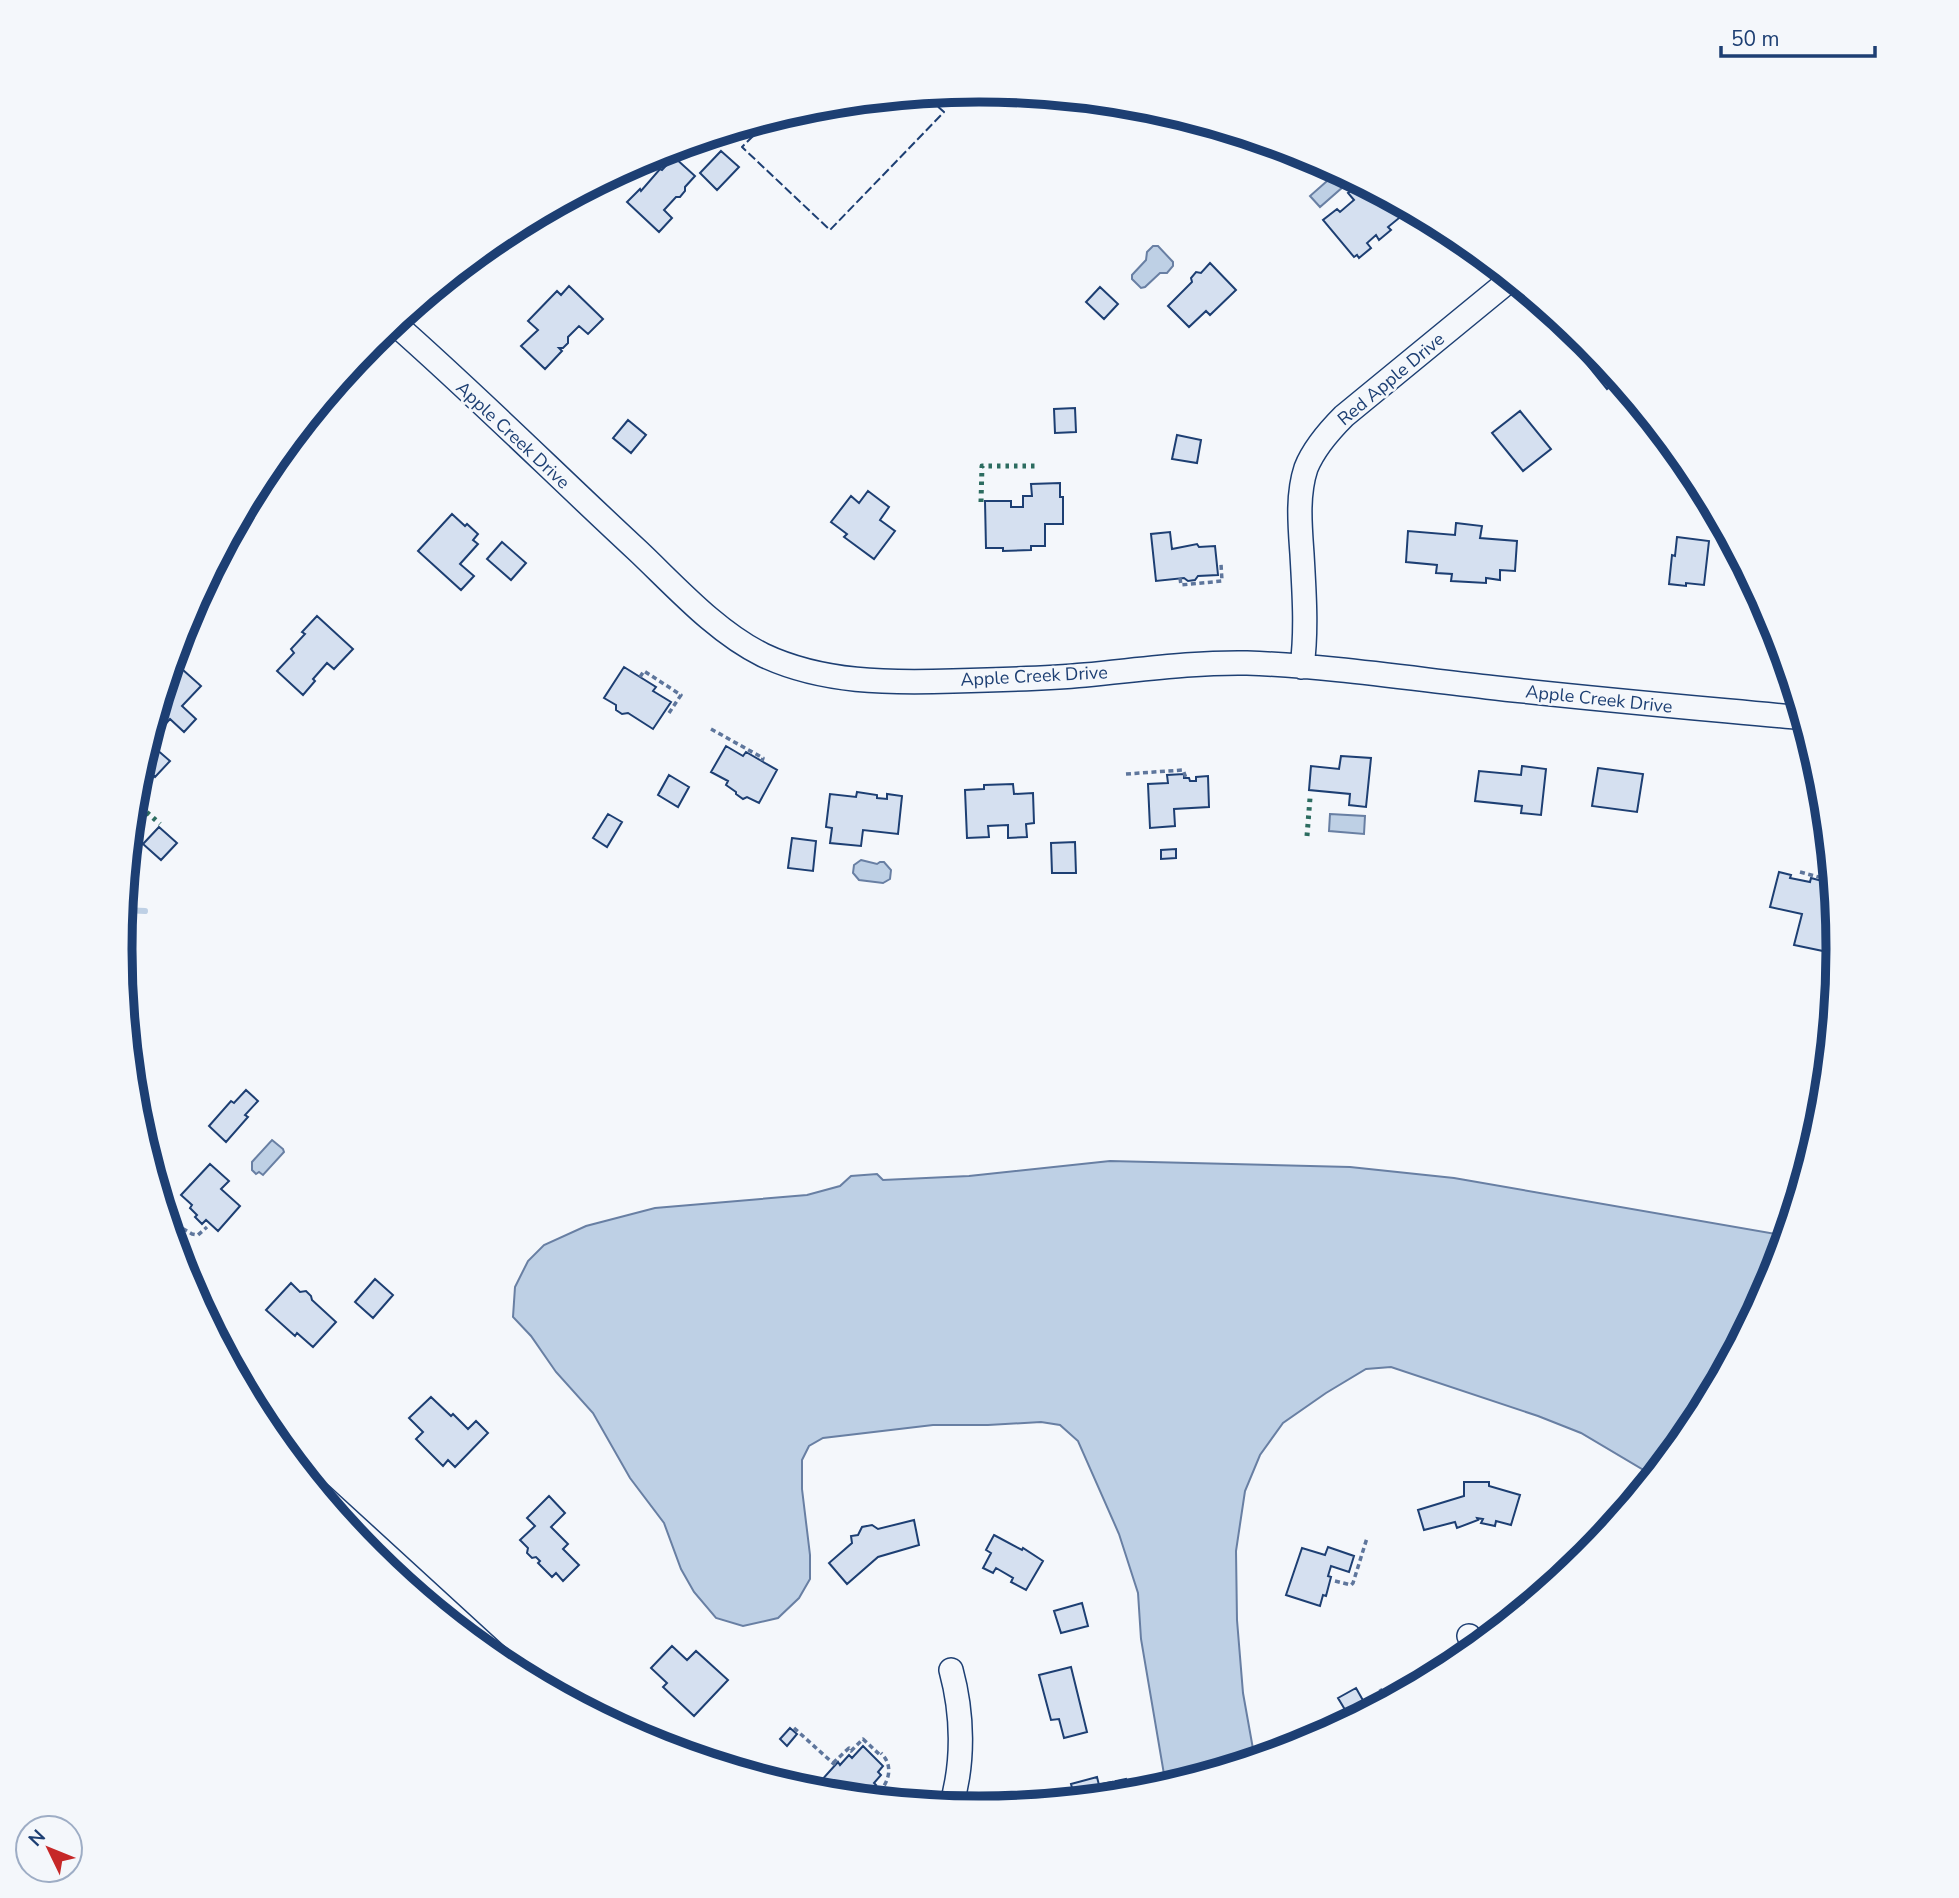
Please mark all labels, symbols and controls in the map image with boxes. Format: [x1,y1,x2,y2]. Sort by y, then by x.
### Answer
scale bar [1721,14,1875,58]
text: 50 m [1731,25,1780,53]
street label: Red Apple Drive [1332,327,1450,431]
street label: Apple Creek Drive [451,376,575,494]
street label: Apple Creek Drive [960,660,1108,692]
street label: Apple Creek Drive [1524,679,1674,719]
north arrow [14,1814,84,1884]
text: N [23,1824,52,1852]

